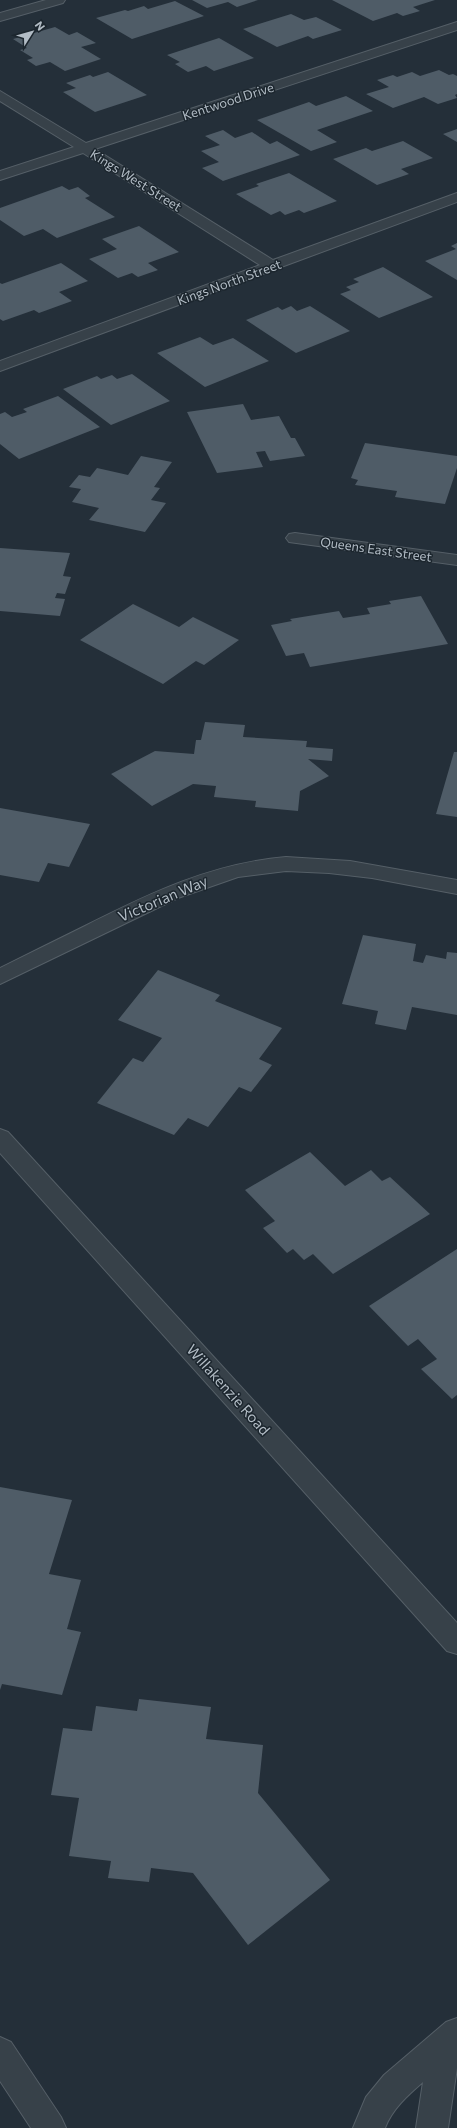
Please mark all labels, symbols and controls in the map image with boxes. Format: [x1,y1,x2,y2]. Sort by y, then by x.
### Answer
north arrow [12,12,52,52]
text: N [33,18,48,33]
street label: Kentwood Drive [180,79,276,123]
street label: Kings West Street [87,145,185,215]
street label: Kings North Street [175,256,283,308]
street label: Queens East Street [319,533,433,565]
street label: Victorian Way [115,871,210,925]
street label: Willakenzie Road [183,1340,274,1438]

